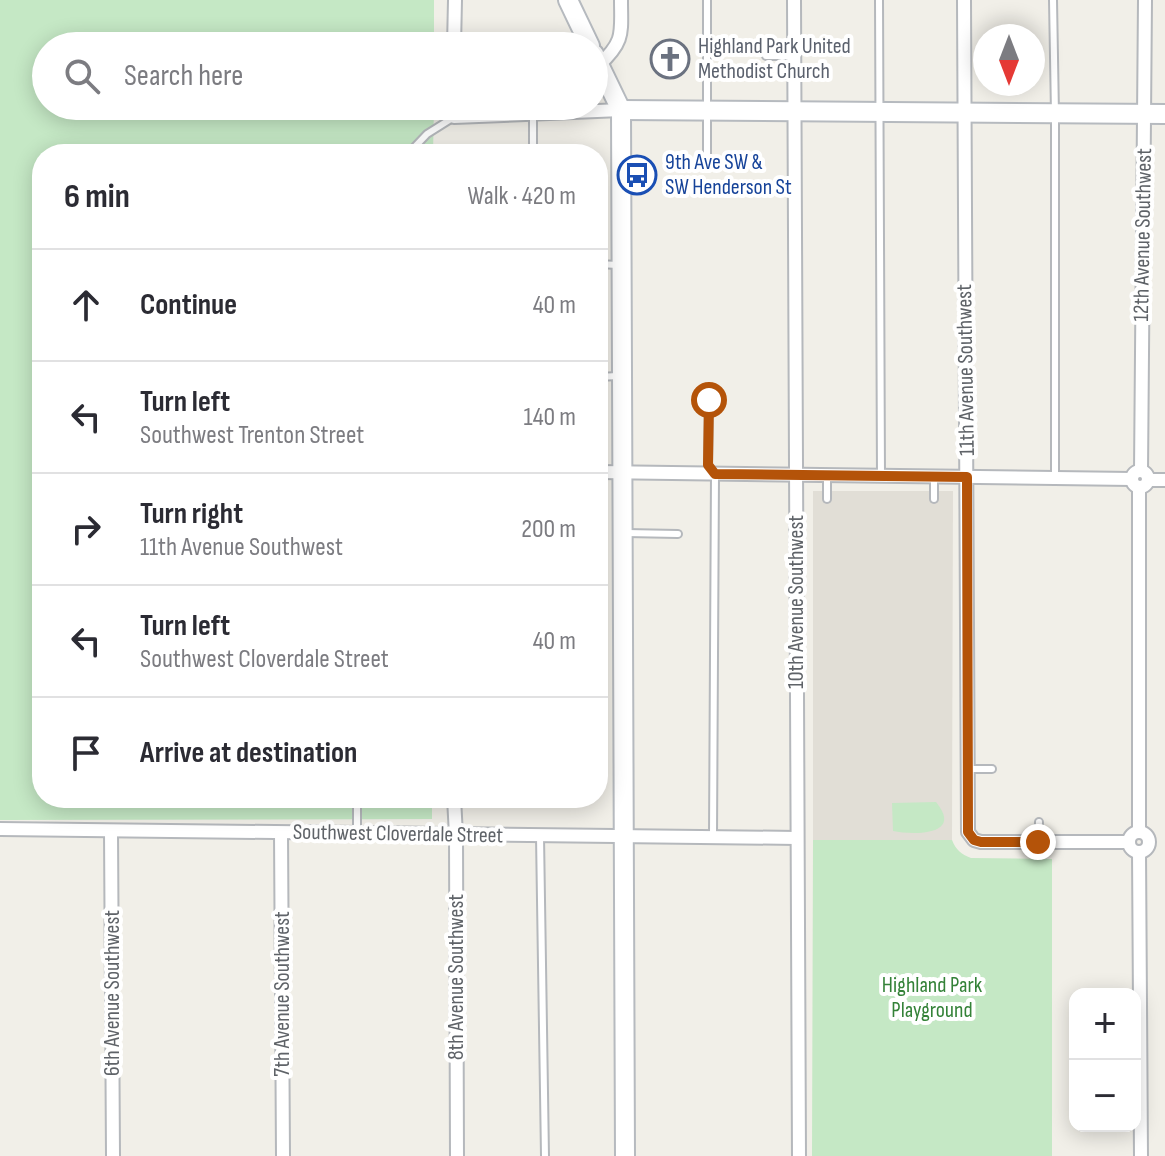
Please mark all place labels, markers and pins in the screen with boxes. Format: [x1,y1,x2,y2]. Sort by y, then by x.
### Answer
place label: Highland Park United Methodist Church [698,33,851,85]
church icon: Highland Park United Methodist Church [649,38,691,80]
place label: 9th Ave SW & SW Henderson St [665,149,792,201]
bus stop icon: 9th Ave SW & SW Henderson St [616,154,658,196]

